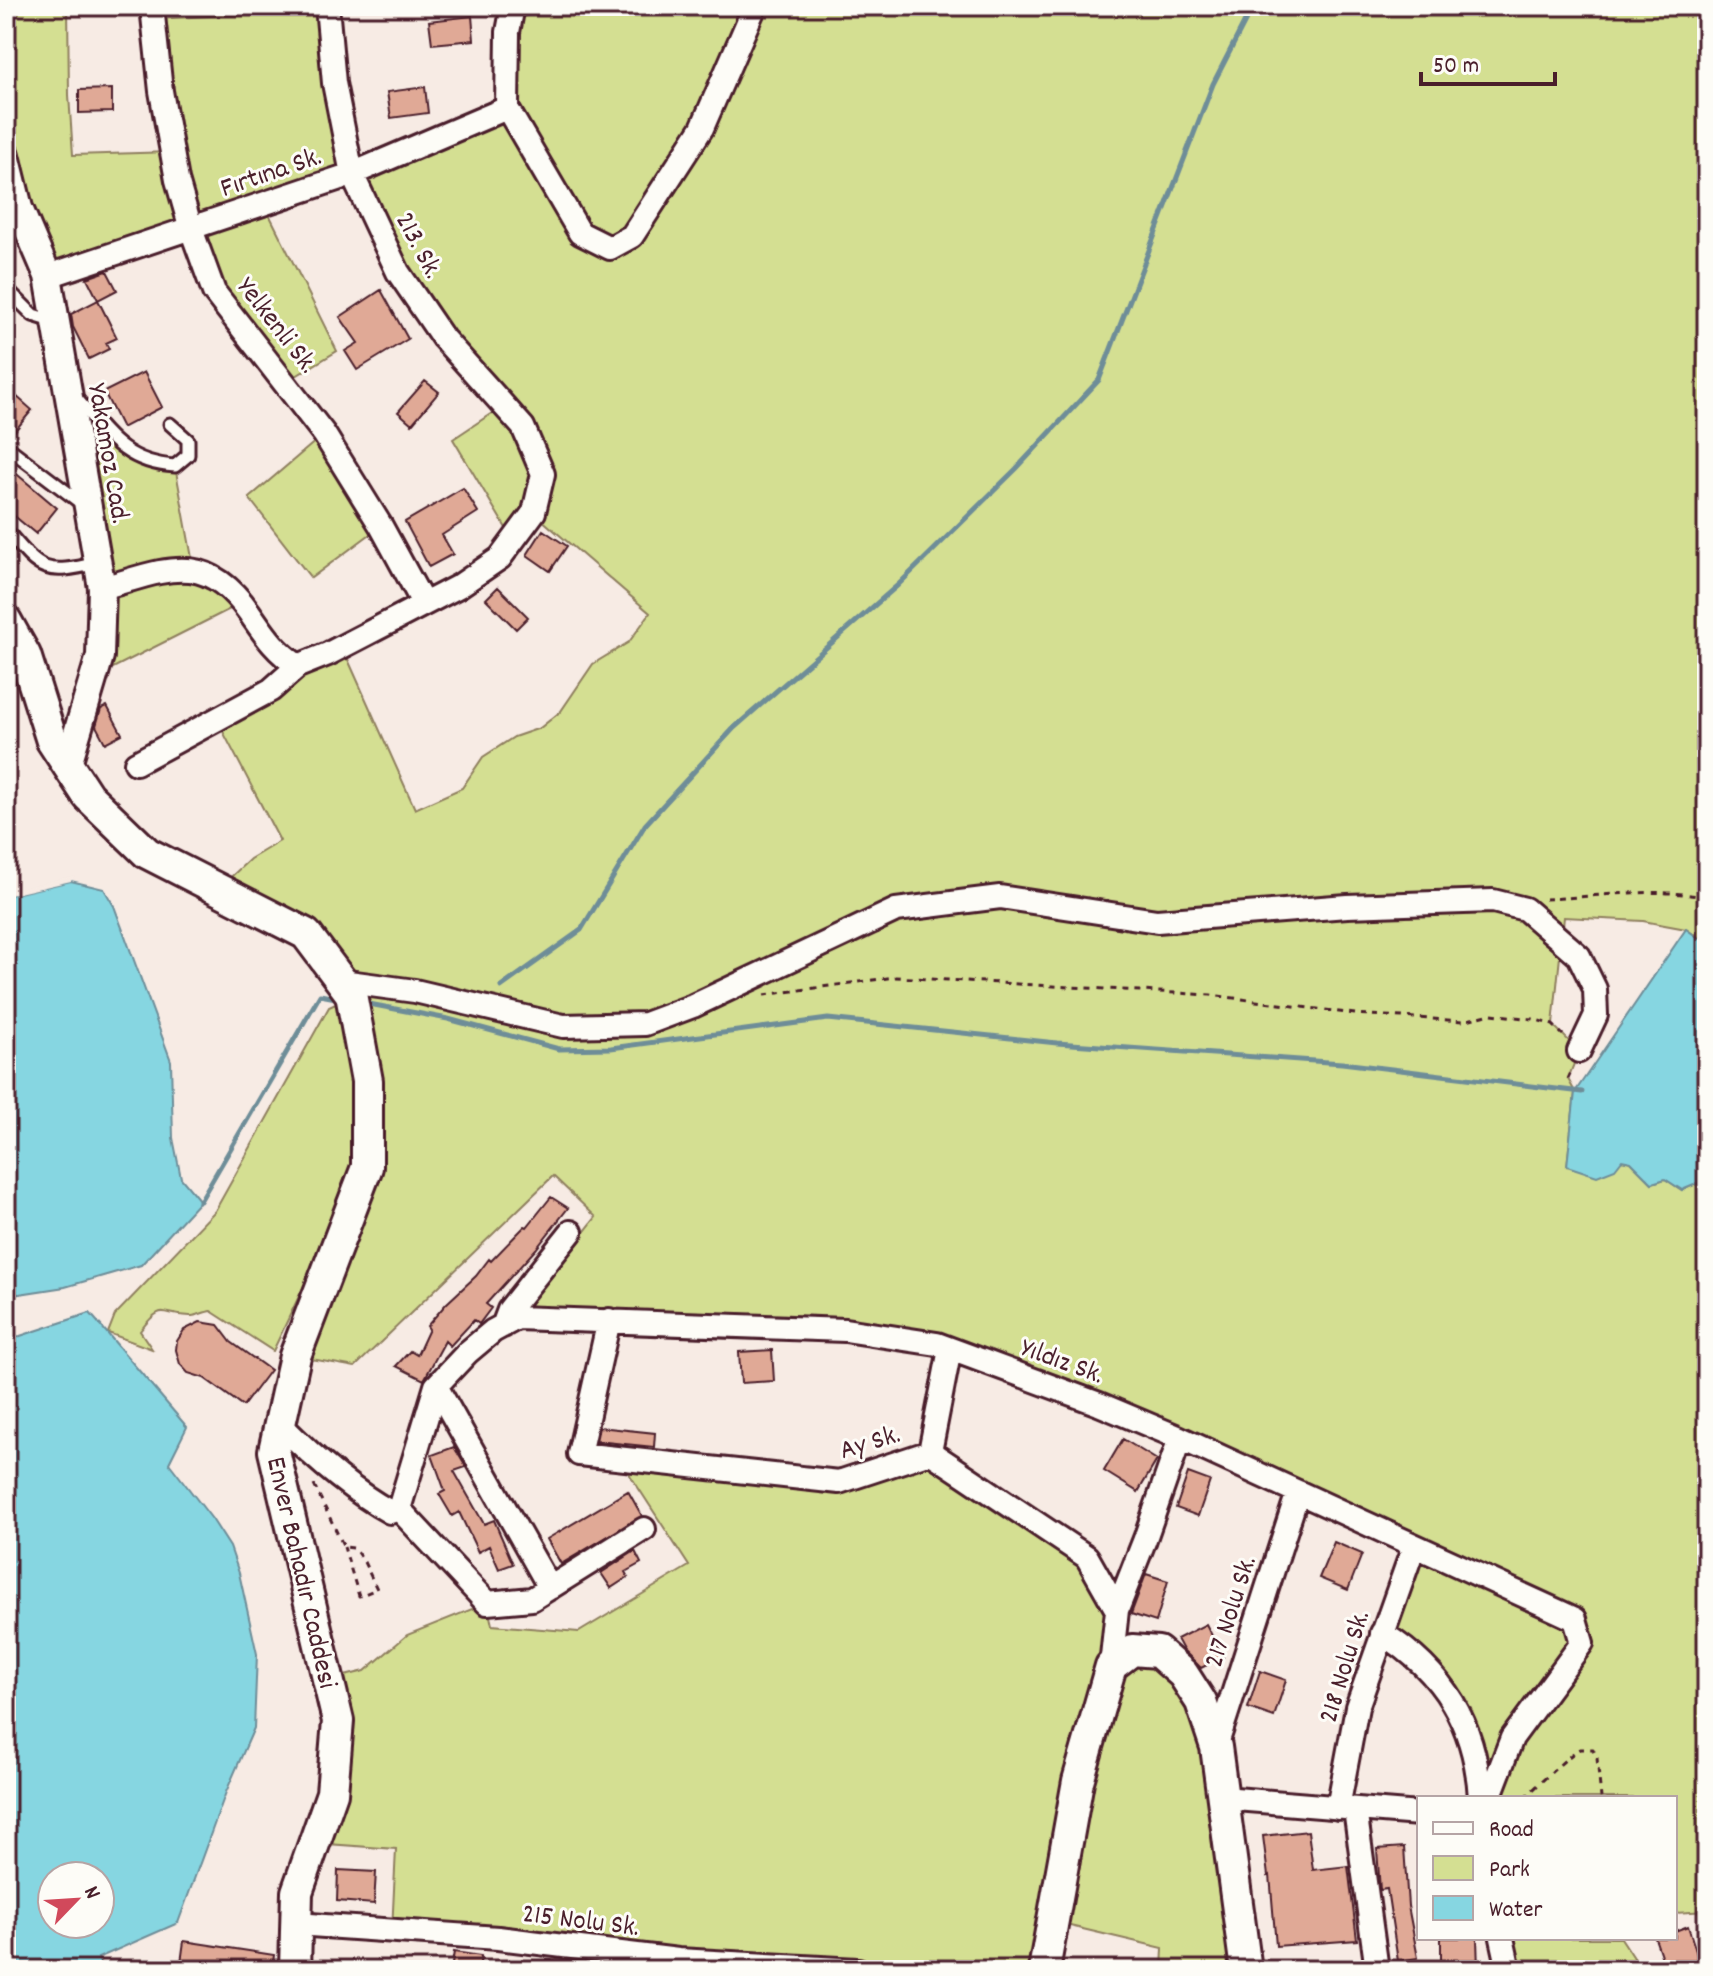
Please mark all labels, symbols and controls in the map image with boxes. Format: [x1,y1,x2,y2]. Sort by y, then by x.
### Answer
scale bar [1421,36,1555,86]
text: 50 m [1433,50,1479,84]
street label: Fırtına Sk. [216,139,328,211]
street label: 213. Sk. [382,206,451,287]
street label: Yelkenli Sk. [225,270,325,384]
street label: Yakamoz Cad. [74,381,138,527]
street label: Yıldız Sk. [1014,1330,1108,1397]
street label: Ay Sk. [835,1417,906,1473]
street label: Enver Bahadır Caddesi [253,1453,345,1693]
street label: 217 Nolu Sk. [1196,1551,1270,1674]
street label: 218 Nolu Sk. [1311,1606,1383,1729]
legend [1417,1796,1677,1940]
text: Road [1489,1814,1534,1848]
text: Park [1489,1854,1530,1888]
north arrow [36,1860,116,1940]
text: N [75,1882,107,1905]
text: Water [1489,1894,1542,1928]
street label: 215 Nolu Sk. [520,1896,641,1950]

